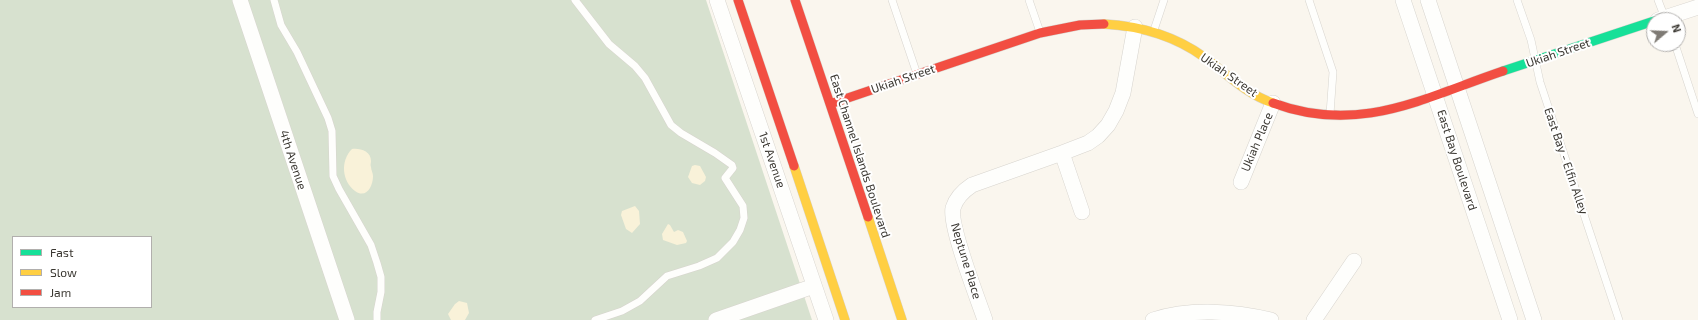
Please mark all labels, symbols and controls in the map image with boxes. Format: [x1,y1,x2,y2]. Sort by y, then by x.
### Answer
north arrow [1646,12,1686,52]
text: N [1669,22,1684,34]
street label: Ukiah Street [1524,35,1592,71]
street label: Ukiah Street [1198,50,1260,100]
street label: Ukiah Street [869,61,937,97]
street label: East Channel Islands Boulevard [827,72,893,240]
street label: East Bay - Elfin Alley [1541,106,1591,216]
street label: East Bay Boulevard [1434,108,1480,212]
street label: Ukiah Place [1238,110,1276,174]
street label: 4th Avenue [277,128,309,192]
street label: 1st Avenue [756,130,788,190]
street label: Neptune Place [948,221,984,301]
legend [12,236,152,308]
text: Fast [50,245,73,259]
text: Slow [50,265,77,279]
text: Jam [50,285,71,299]

